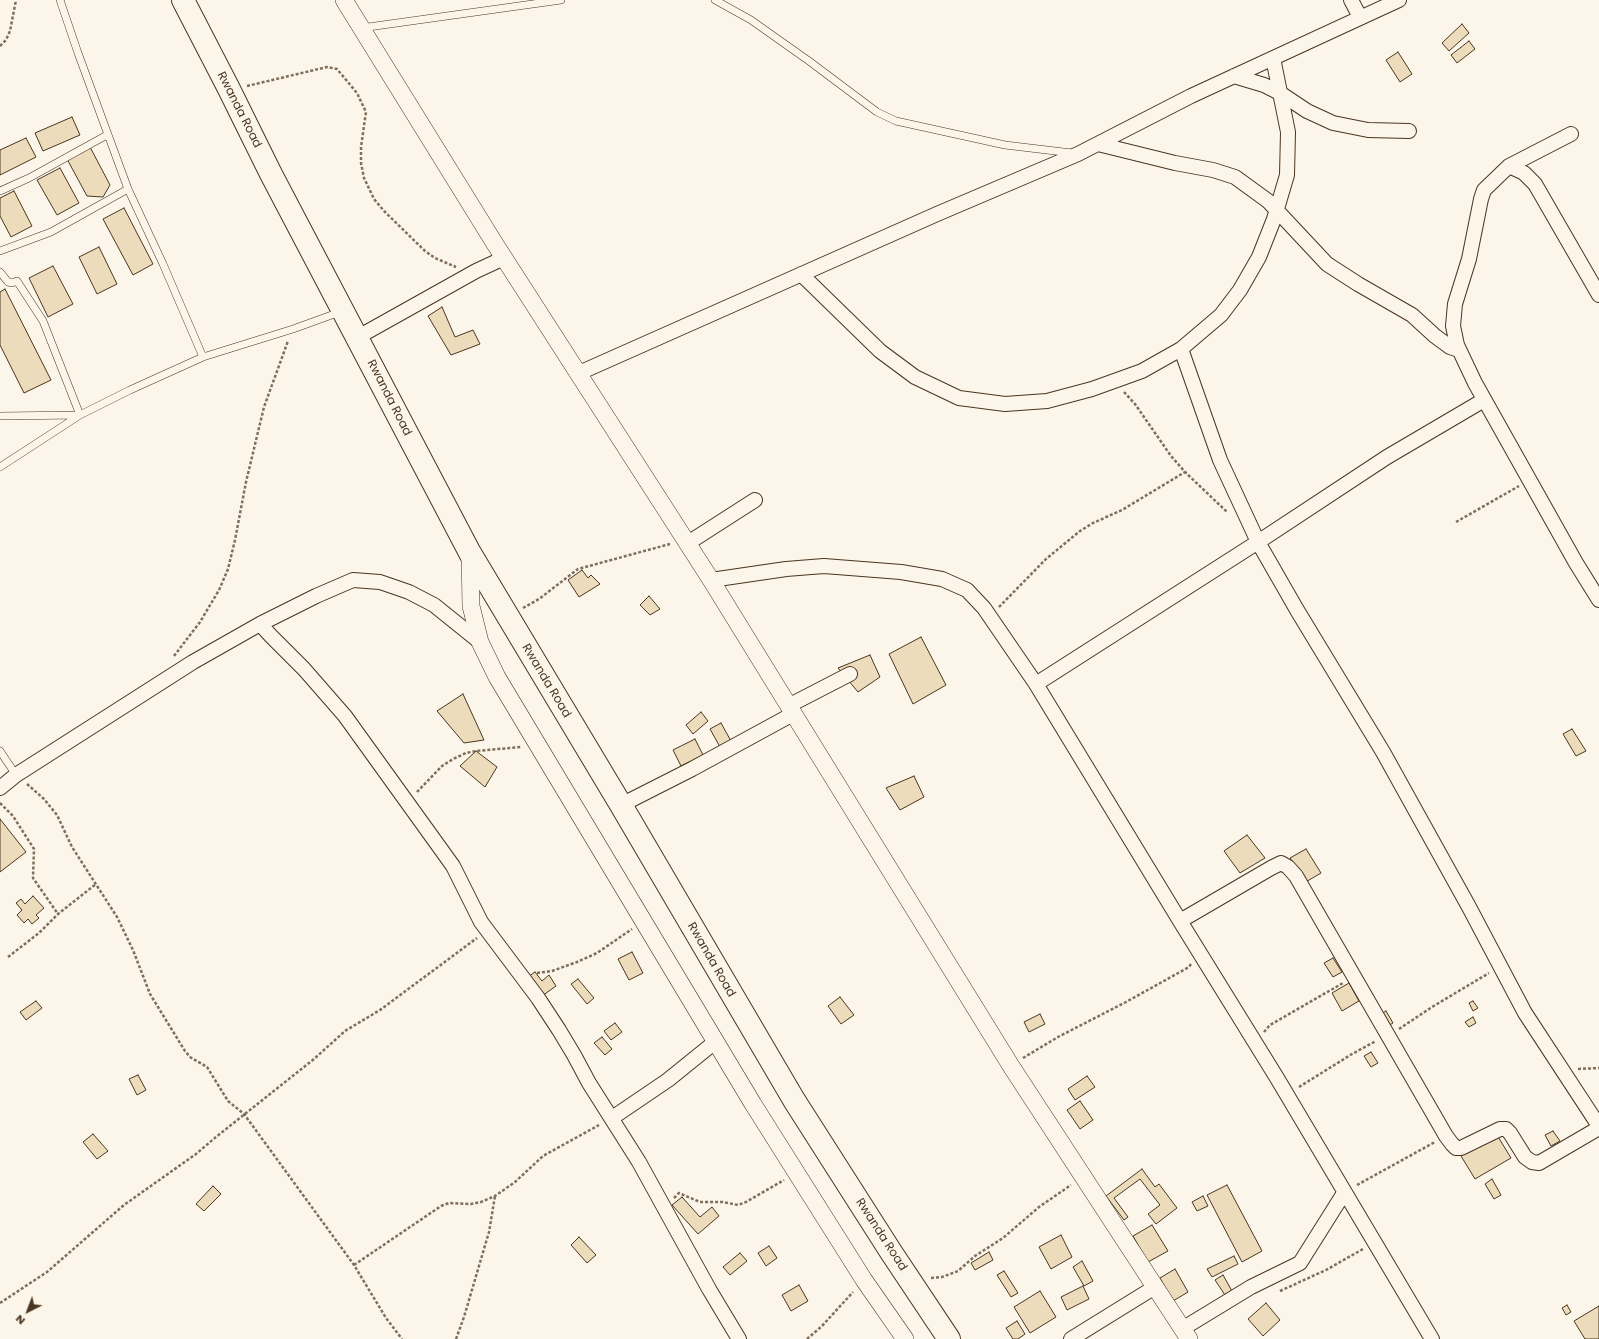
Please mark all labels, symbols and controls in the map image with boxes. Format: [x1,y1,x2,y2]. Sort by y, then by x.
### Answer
street label: Rwanda Road [214,70,264,150]
street label: Rwanda Road [364,358,414,438]
street label: Rwanda Road [518,641,574,721]
street label: Rwanda Road [684,920,738,1000]
street label: Rwanda Road [852,1196,910,1274]
north arrow [8,1291,48,1331]
text: N [12,1311,28,1329]

